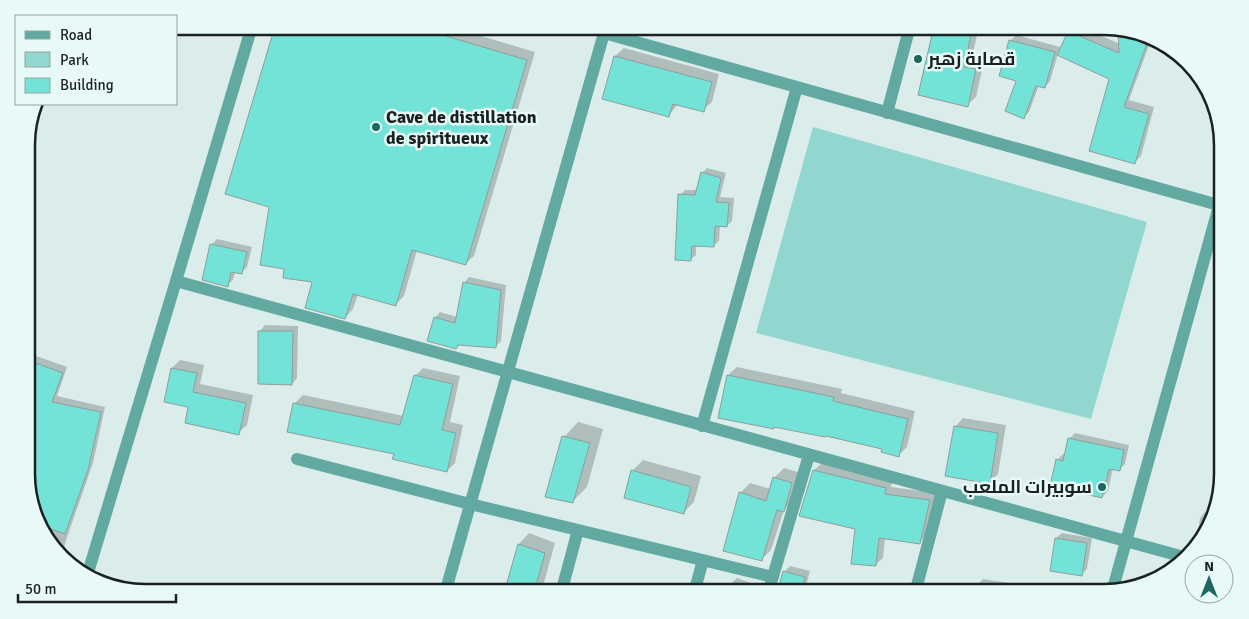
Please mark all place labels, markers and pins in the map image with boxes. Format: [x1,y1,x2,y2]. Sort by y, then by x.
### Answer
place label: قصابة زهير [927,48,1015,70]
marker: قصابة زهير [912,53,924,65]
place label: Cave de distillation de spiritueux [386,106,537,149]
marker: Cave de distillation de spiritueux [370,121,382,133]
place label: سوبيرات الملعب [963,476,1092,498]
marker: سوبيرات الملعب [1096,481,1108,493]

